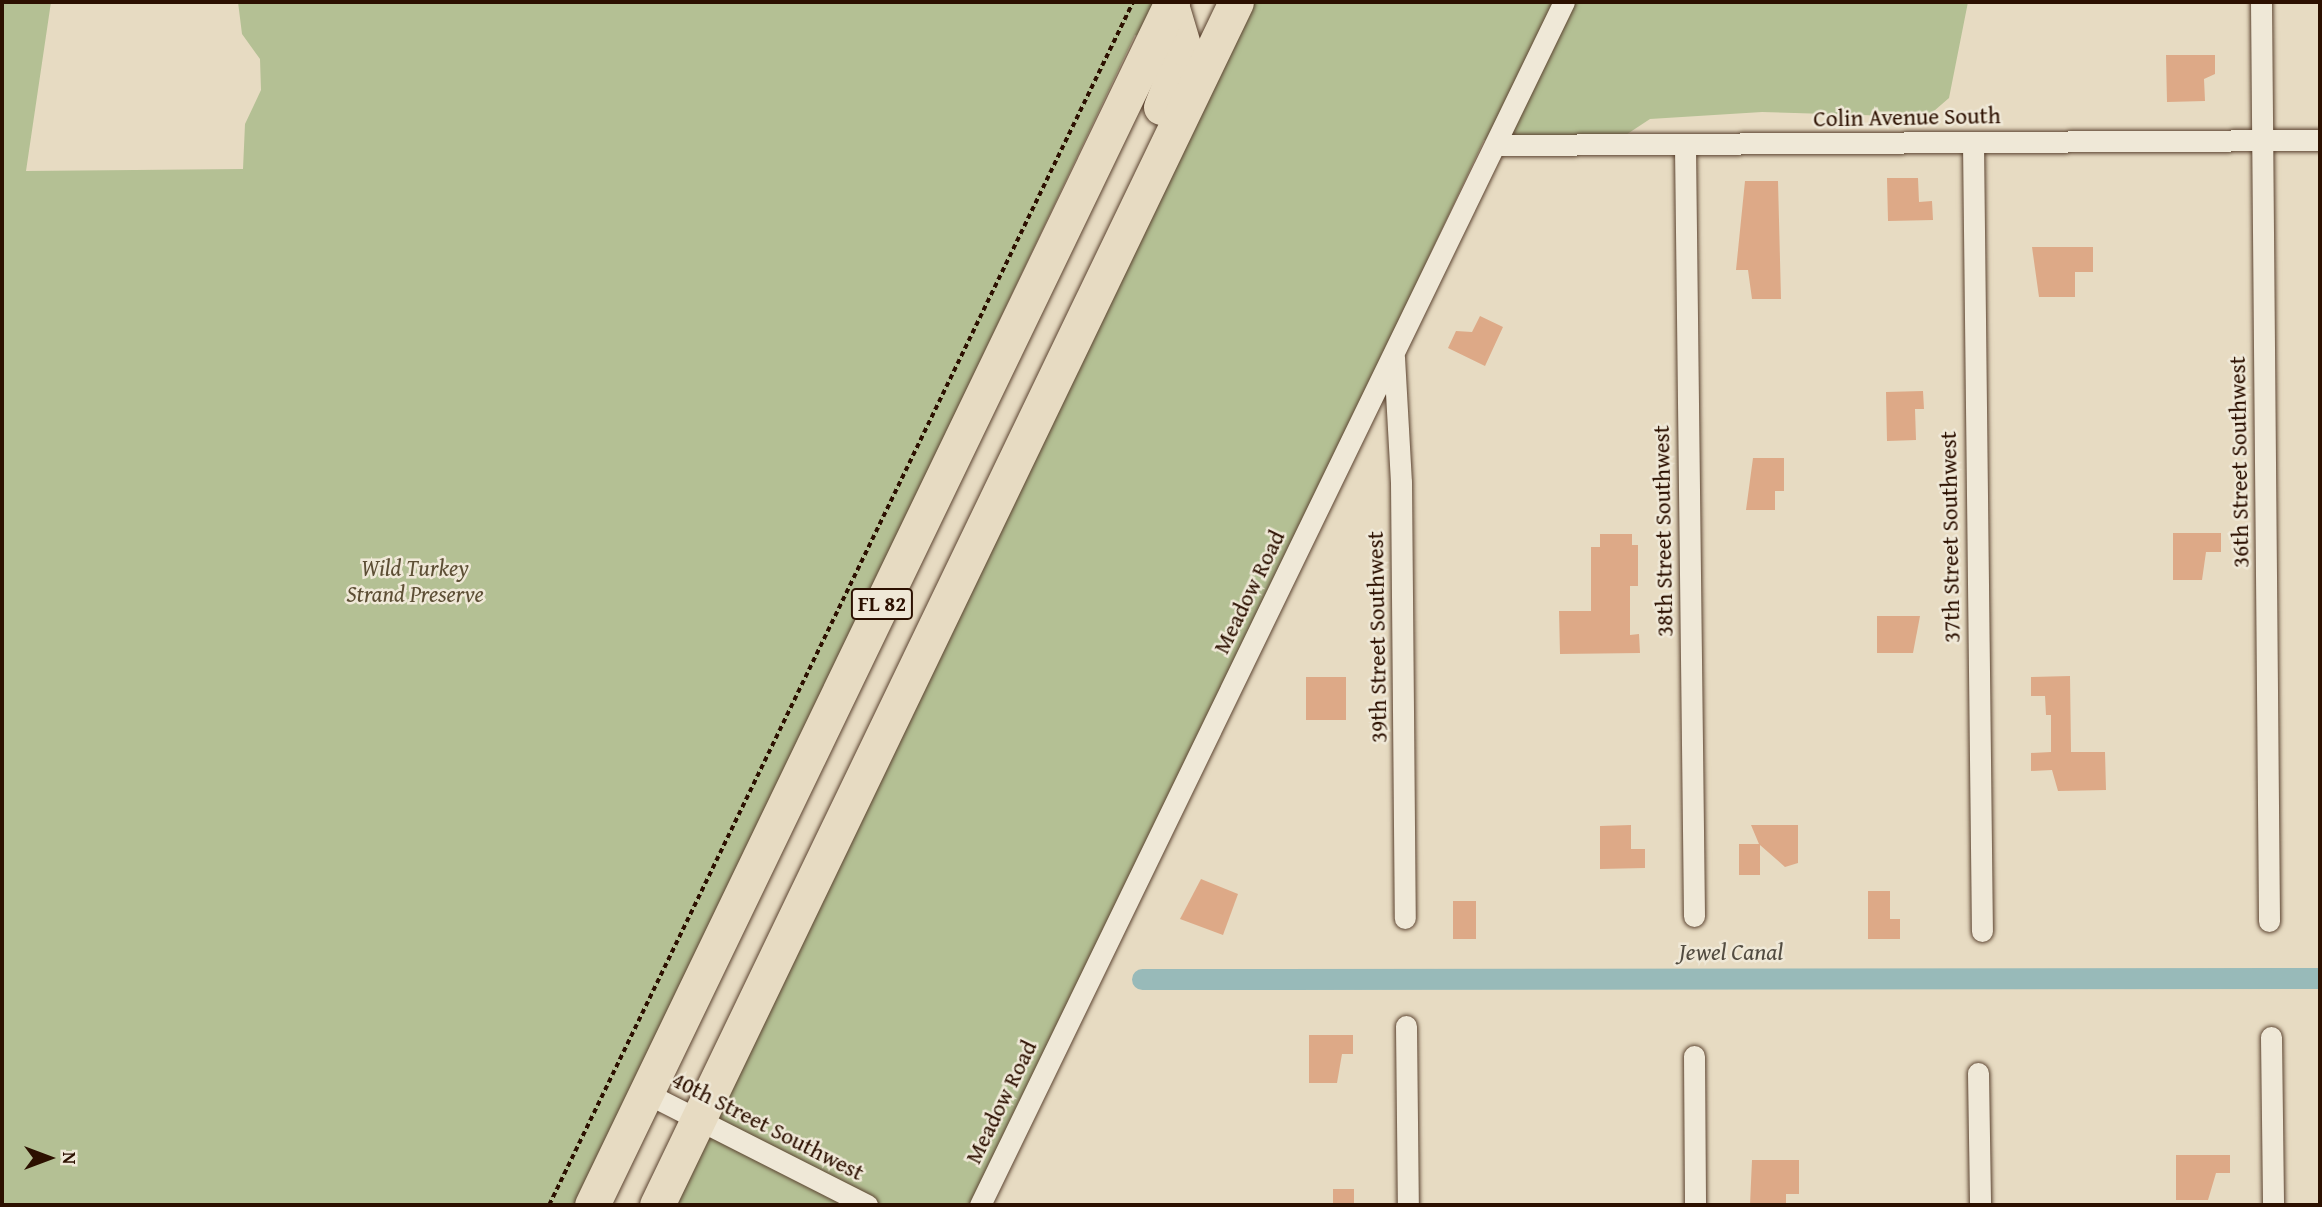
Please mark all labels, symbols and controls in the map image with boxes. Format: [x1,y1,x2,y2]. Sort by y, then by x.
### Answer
street label: Colin Avenue South [1813,102,2001,132]
street label: 36th Street Southwest [2223,356,2255,568]
street label: 38th Street Southwest [1647,425,1679,637]
street label: 37th Street Southwest [1934,431,1966,643]
street label: Meadow Road [1207,526,1291,658]
street label: 39th Street Southwest [1361,531,1393,743]
park label: Wild Turkey Strand Preserve [346,554,484,608]
road number: FL 82 [850,586,914,622]
water label: Jewel Canal [1679,938,1783,966]
street label: Meadow Road [959,1036,1043,1168]
street label: 40th Street Southwest [667,1066,869,1186]
north arrow [14,1123,84,1193]
text: N [56,1152,84,1164]

